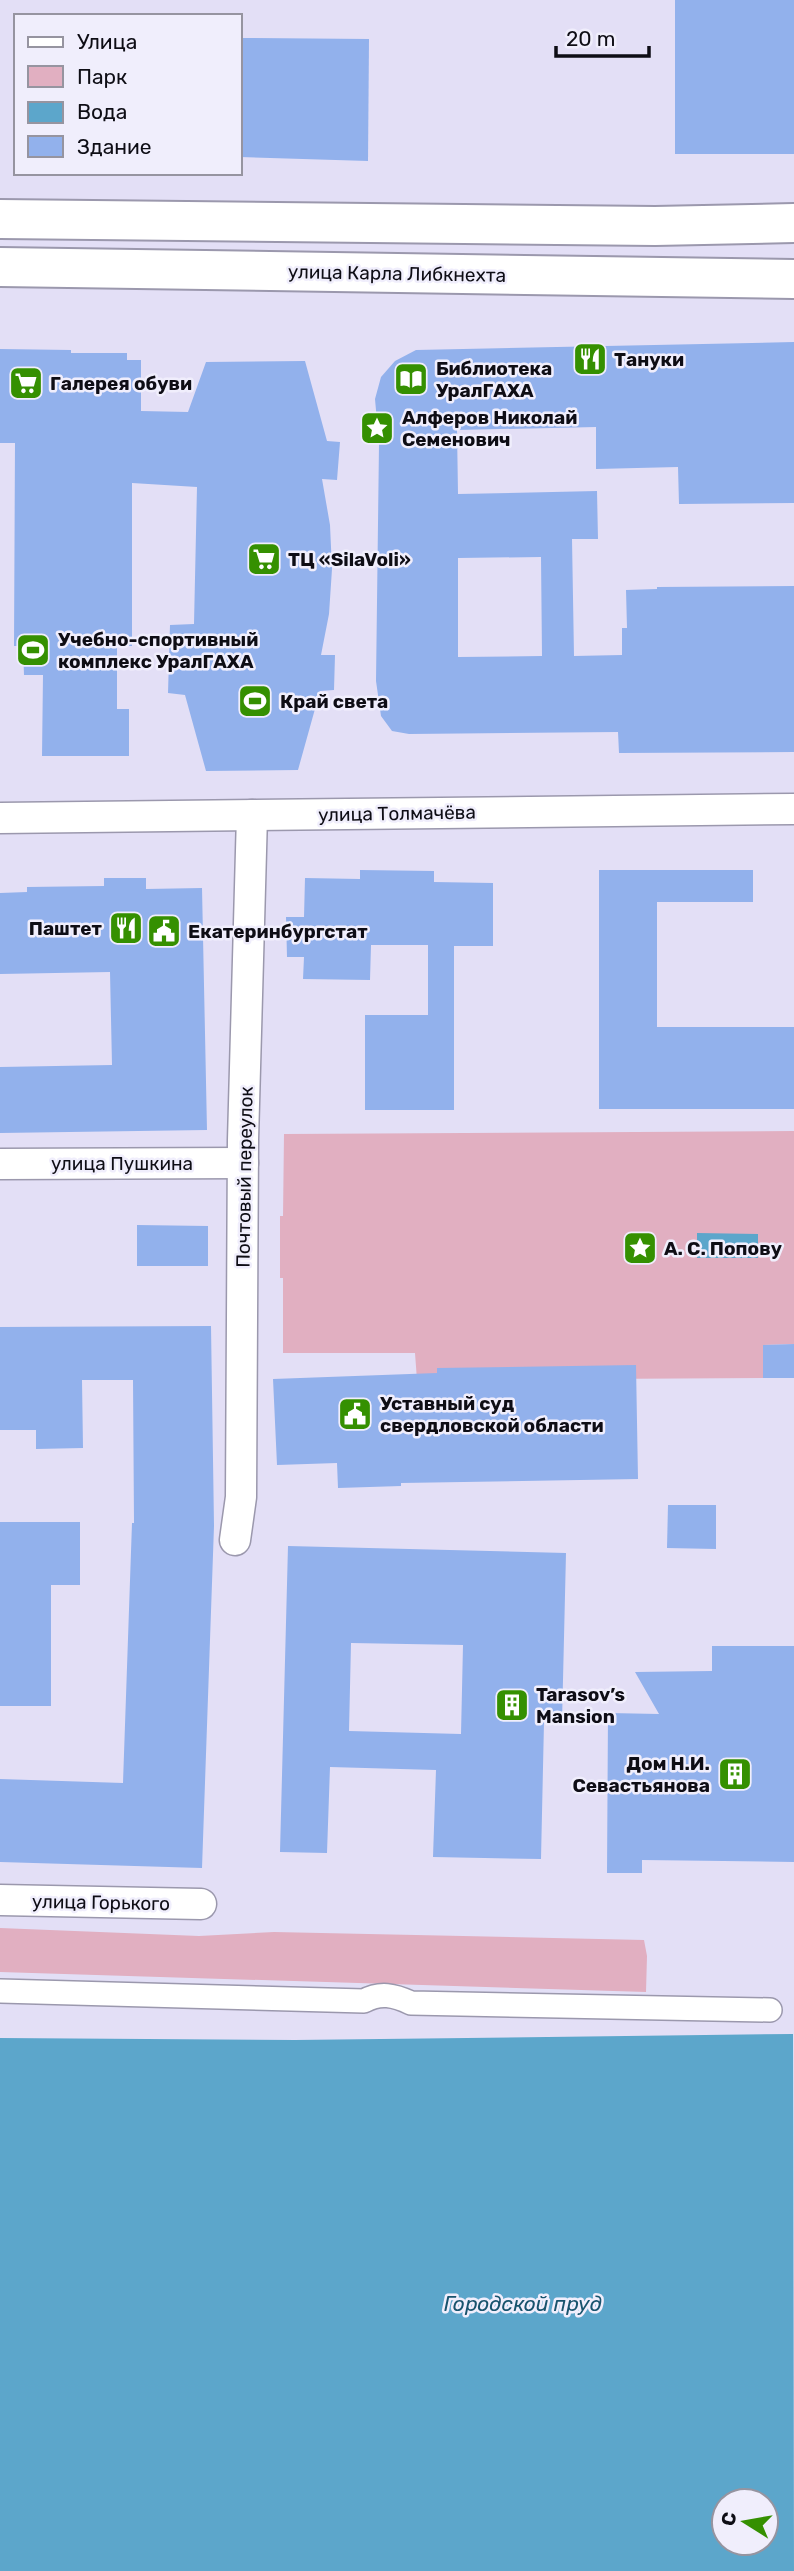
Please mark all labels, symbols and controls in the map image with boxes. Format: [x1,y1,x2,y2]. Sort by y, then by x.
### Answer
legend [14,14,242,175]
scale bar [556,14,649,58]
text: 20 m [566,26,615,51]
text: Улица [77,29,137,54]
text: Парк [77,64,127,89]
text: Вода [77,99,127,124]
text: Здание [77,134,152,159]
street label: улица Карла Либкнехта [288,260,506,287]
restaurant icon: Тануки [571,340,609,378]
place label: Тануки [614,348,684,371]
place label: Библиотека УралГАХА [436,357,552,402]
library icon: Библиотека УралГАХА [392,360,430,398]
supermarket icon: Галерея обуви [7,364,45,402]
place label: Галерея обуви [50,372,192,395]
place label: Алферов Николай Семенович [402,406,577,451]
place icon: Алферов Николай Семенович [358,409,396,447]
supermarket icon: ТЦ «SilaVoli» [245,540,283,578]
place label: ТЦ «SilaVoli» [288,548,411,571]
place label: Учебно-спортивный комплекс УралГАХА [58,628,258,673]
sports icon: Учебно-спортивный комплекс УралГАХА [14,631,52,669]
sports icon: Край света [236,682,274,720]
place label: Край света [280,690,388,713]
street label: улица Толмачёва [318,801,476,826]
restaurant icon: Паштет [107,909,145,947]
public building icon: Екатеринбургстат [145,912,183,950]
place label: Паштет [29,917,103,940]
place label: Екатеринбургстат [188,920,368,943]
street label: Почтовый переулок [231,1086,258,1268]
street label: улица Пушкина [51,1152,193,1175]
place icon: А. С. Попову [621,1229,659,1267]
place label: А. С. Попову [664,1237,782,1260]
place label: Уставный суд свердловской области [380,1392,604,1437]
public building icon: Уставный суд свердловской области [336,1395,374,1433]
place label: Tarasov’s Mansion [536,1683,625,1728]
building icon: Tarasov’s Mansion [493,1686,531,1724]
place label: Дом Н.И. Севастьянова [572,1752,710,1797]
building icon: Дом Н.И. Севастьянова [716,1755,754,1793]
street label: улица Горького [32,1890,170,1915]
water label: Городской пруд [444,2291,602,2316]
north arrow [710,2487,780,2557]
text: С [716,2510,741,2528]

